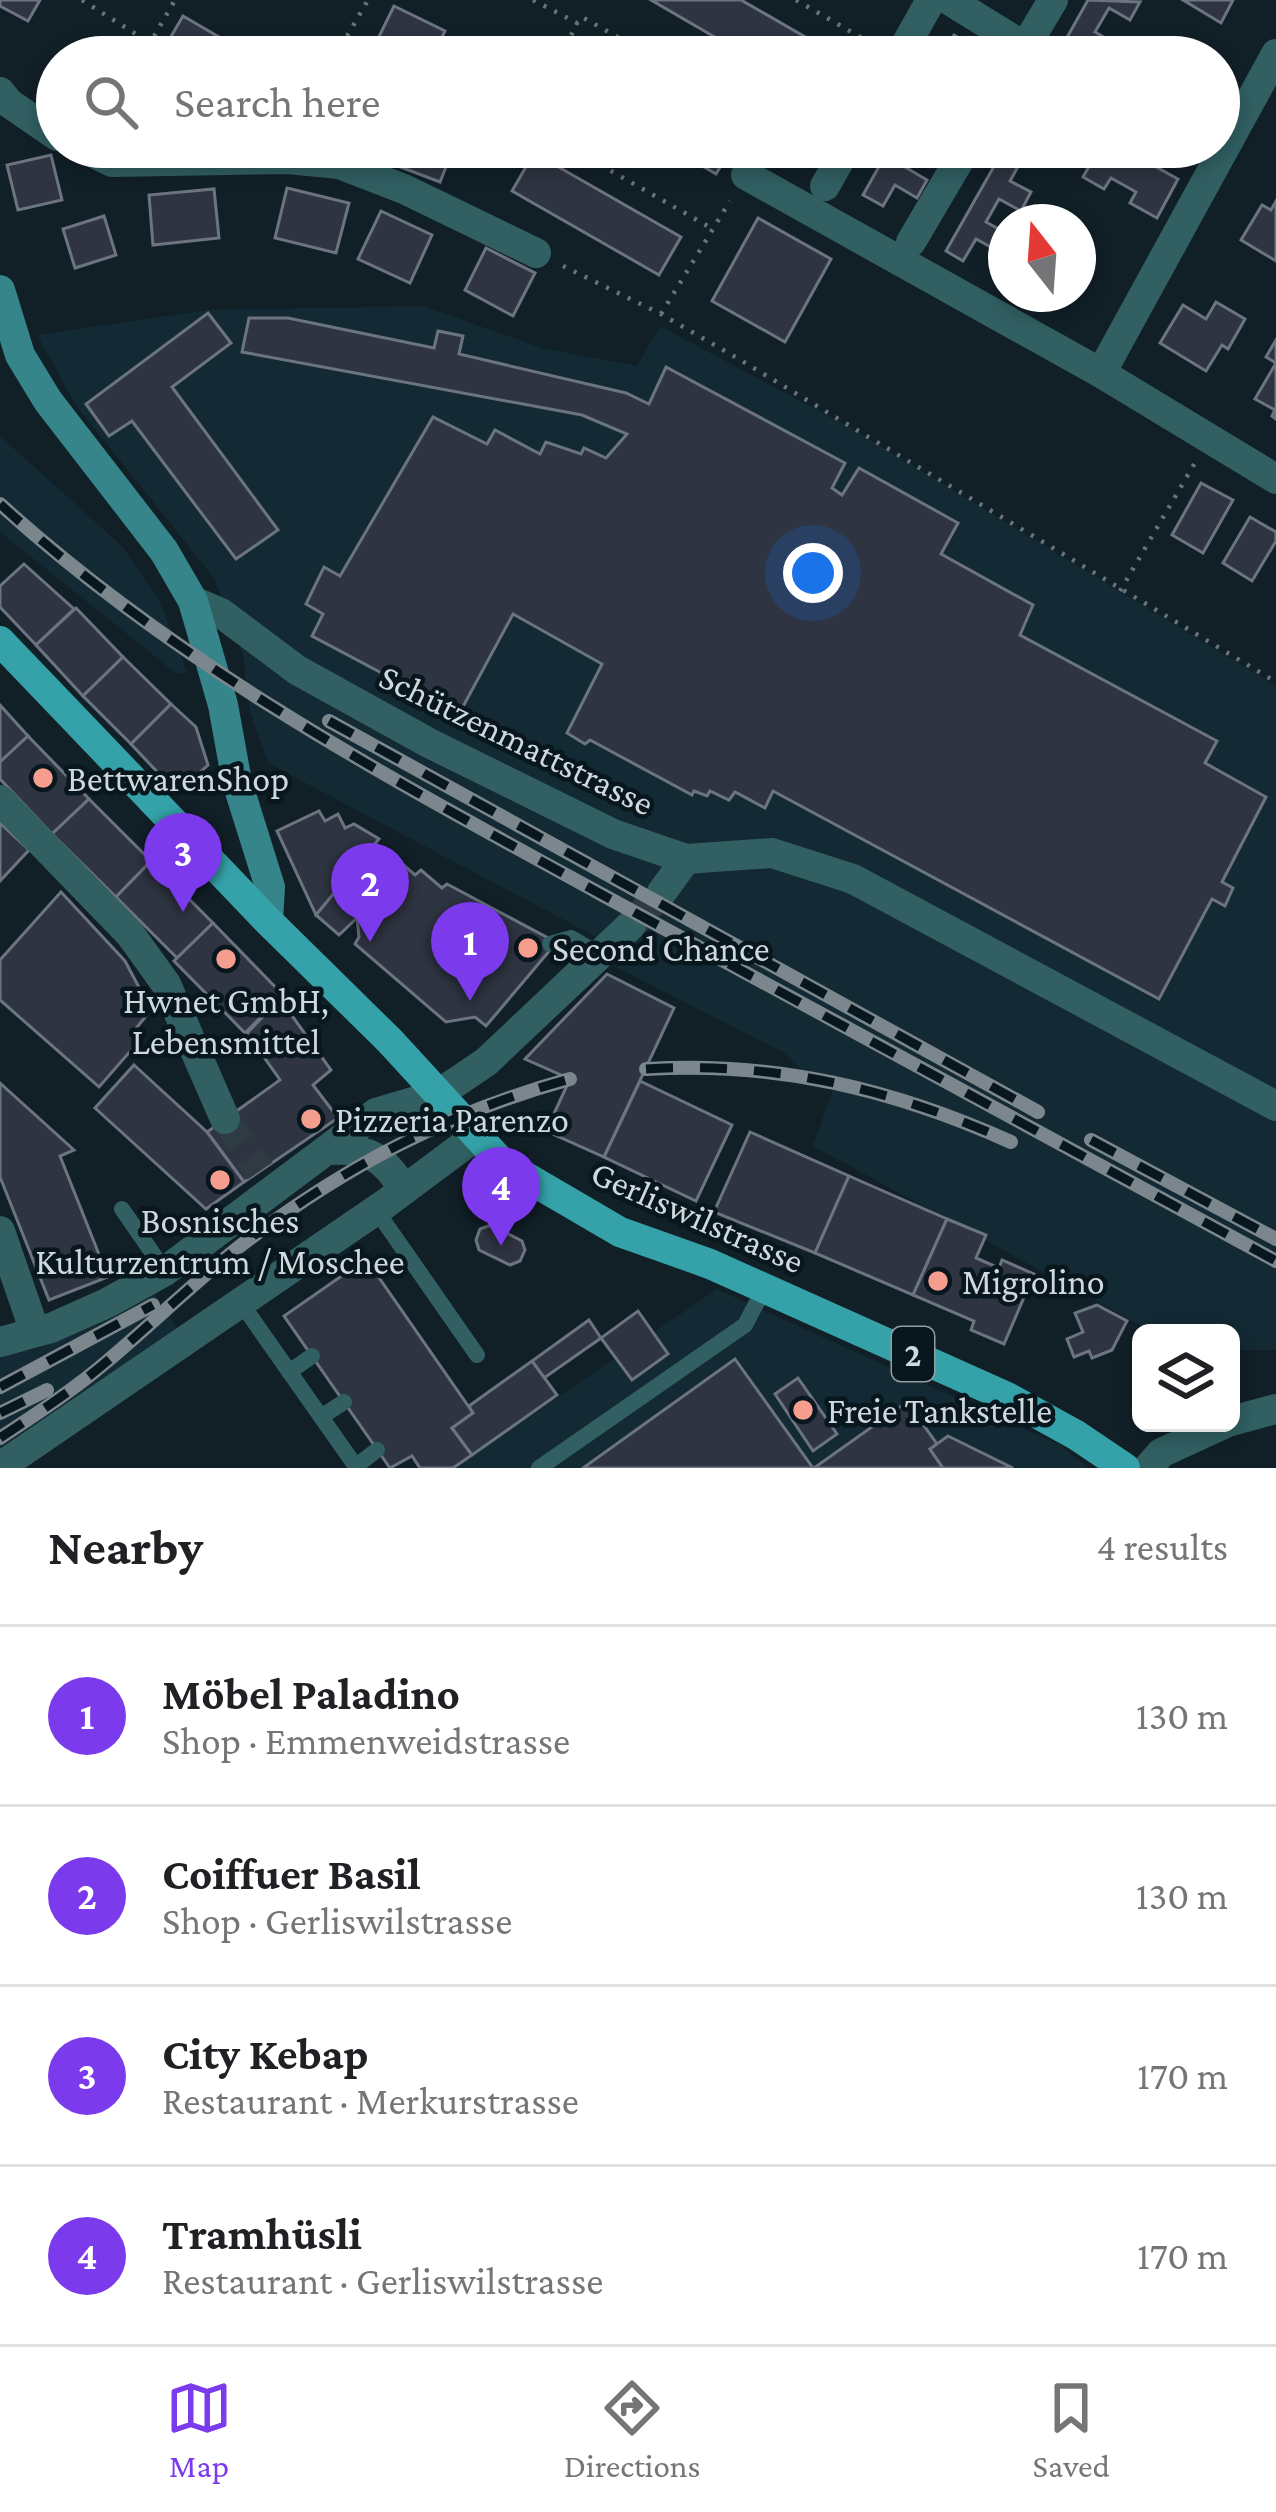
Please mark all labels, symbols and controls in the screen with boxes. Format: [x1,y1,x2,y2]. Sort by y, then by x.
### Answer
search box [36,36,1240,168]
icon: search [78,69,144,135]
text: Search here [174,77,381,127]
north arrow [988,204,1096,312]
your location [783,543,843,603]
street label: Schützenmattstrasse [373,656,660,824]
place label: BettwarenShop [67,759,289,799]
marker: BettwarenShop [30,765,56,791]
pin: 3 [144,813,222,912]
pin: 2 [331,843,409,942]
pin: 1 [431,902,509,1001]
place label: Second Chance [552,929,769,969]
marker: Second Chance [515,935,541,961]
marker: Hwnet GmbH, Lebensmittel [213,946,239,972]
place label: Hwnet GmbH, Lebensmittel [123,981,329,1062]
place label: Pizzeria Parenzo [335,1100,569,1140]
marker: Pizzeria Parenzo [298,1106,324,1132]
pin: 4 [462,1147,540,1246]
street label: Gerliswilstrasse [585,1152,810,1282]
marker: Bosnisches Kulturzentrum / Moschee [207,1167,233,1193]
place label: Bosnisches Kulturzentrum / Moschee [35,1201,405,1282]
place label: Migrolino [962,1262,1105,1302]
marker: Migrolino [925,1268,951,1294]
map controls [1132,1324,1240,1432]
button: layers [1132,1324,1240,1432]
road number: 2 [892,1327,934,1381]
place label: Freie Tankstelle [827,1391,1052,1431]
marker: Freie Tankstelle [790,1397,816,1423]
text: Nearby [48,1518,203,1575]
text: 4 results [1097,1525,1228,1568]
text: Möbel Paladino [162,1669,460,1719]
text: 1 [80,1694,94,1737]
text: 130 m [1136,1694,1228,1737]
text: Shop · Emmenweidstrasse [162,1719,570,1762]
text: Coiffuer Basil [162,1849,421,1899]
text: 2 [77,1874,97,1917]
text: 130 m [1136,1874,1228,1917]
text: Shop · Gerliswilstrasse [162,1899,512,1942]
text: City Kebap [162,2029,369,2079]
text: 3 [77,2054,97,2097]
text: 170 m [1137,2054,1228,2097]
text: Restaurant · Merkurstrasse [162,2079,579,2122]
text: Tramhüsli [162,2209,362,2259]
text: 4 [76,2234,98,2277]
text: 170 m [1137,2234,1228,2277]
text: Restaurant · Gerliswilstrasse [162,2259,603,2302]
tab: Map [166,2375,232,2484]
tab: Directions [564,2375,701,2484]
tab: Saved [1033,2375,1110,2484]

